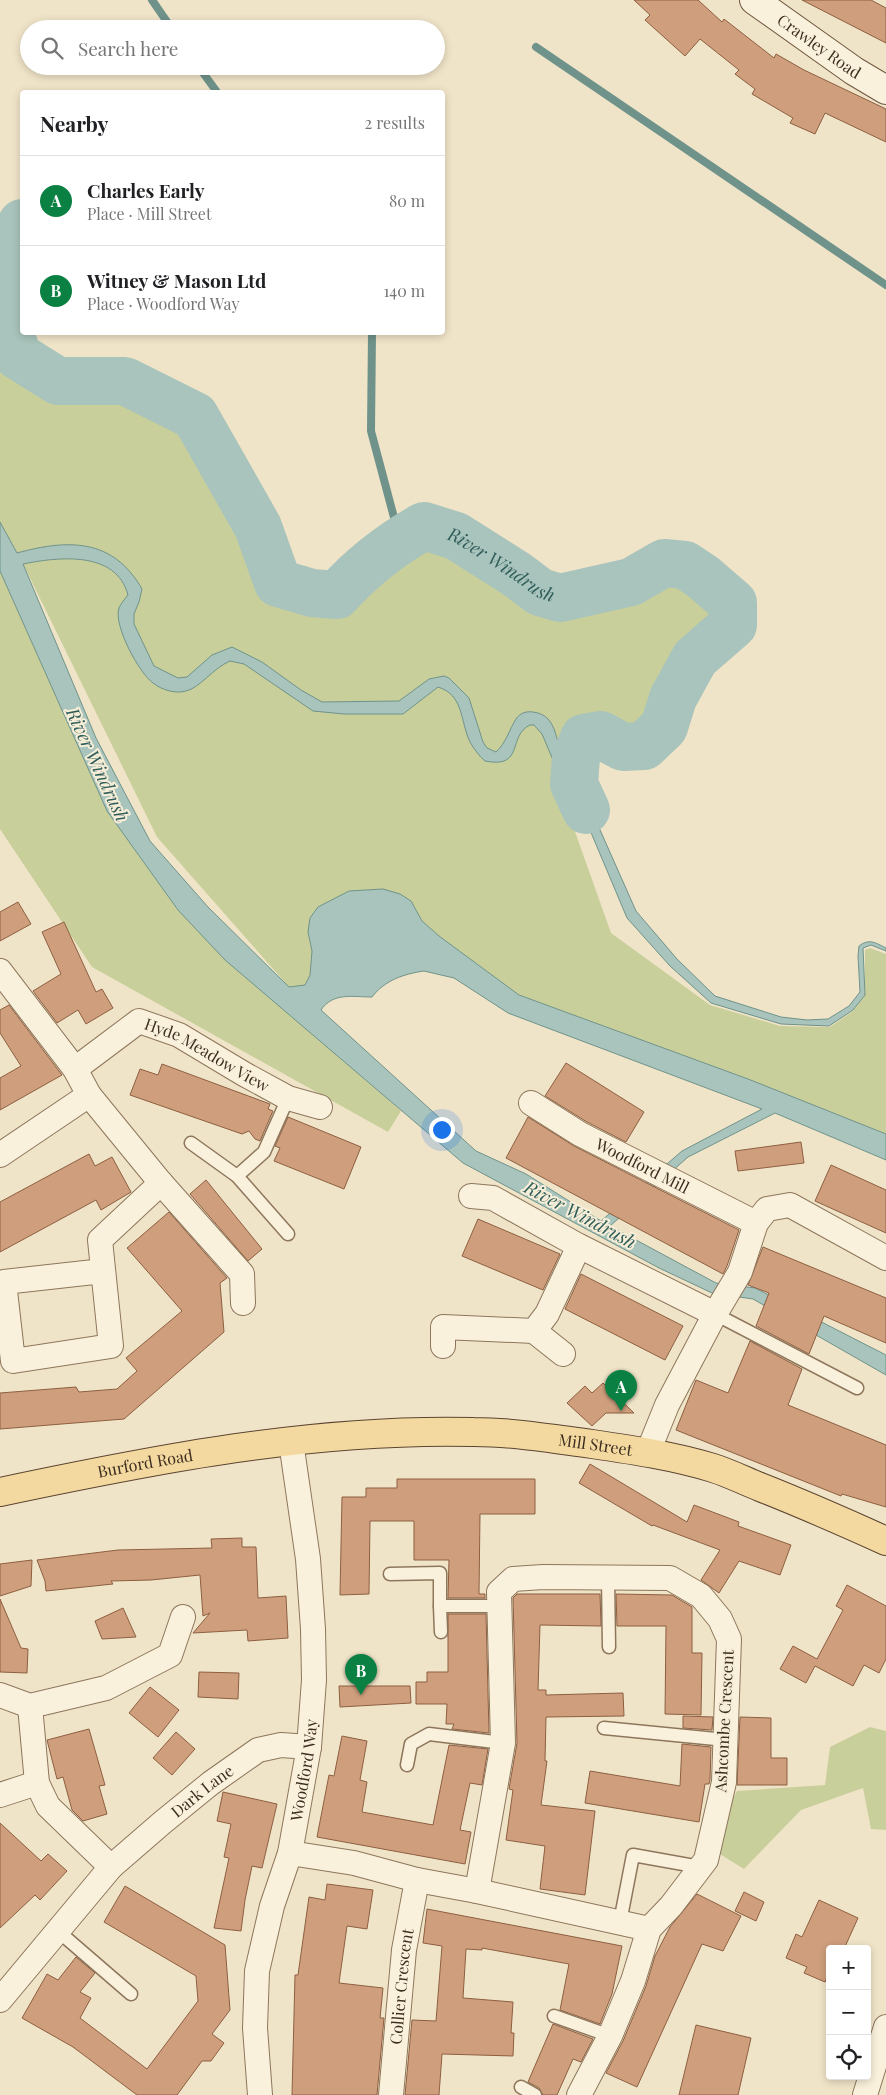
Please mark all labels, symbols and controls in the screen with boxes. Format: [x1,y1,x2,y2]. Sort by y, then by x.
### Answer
street label: Crawley Road [773,9,865,83]
search box [20,20,445,75]
icon: search [38,34,66,62]
text: Search here [78,35,178,61]
text: Nearby [40,109,109,137]
text: 2 results [365,112,425,133]
text: Charles Early [87,177,205,203]
text: A [51,190,61,211]
text: 80 m [389,190,425,211]
text: Place · Mill Street [87,203,212,224]
text: Witney & Mason Ltd [87,267,266,293]
text: B [51,280,61,301]
text: 140 m [383,280,425,301]
text: Place · Woodford Way [87,293,239,314]
water label: River Windrush [444,521,558,607]
water label: River Windrush [61,703,135,825]
street label: Hyde Meadow View [142,1013,274,1096]
your location [429,1117,455,1143]
street label: Woodford Mill [592,1132,693,1198]
water label: River Windrush [520,1174,640,1254]
pin: A [605,1370,637,1411]
street label: Mill Street [557,1428,634,1460]
street label: Burford Road [96,1444,194,1482]
street label: Ashcombe Crescent [709,1649,738,1794]
pin: B [345,1654,377,1695]
street label: Woodford Way [285,1718,321,1824]
street label: Dark Lane [166,1760,237,1822]
street label: Collier Crescent [385,1926,418,2045]
map controls [826,1945,871,2080]
button: + [826,1945,871,1990]
button: − [826,1990,871,2035]
button: locate [826,2035,871,2080]

